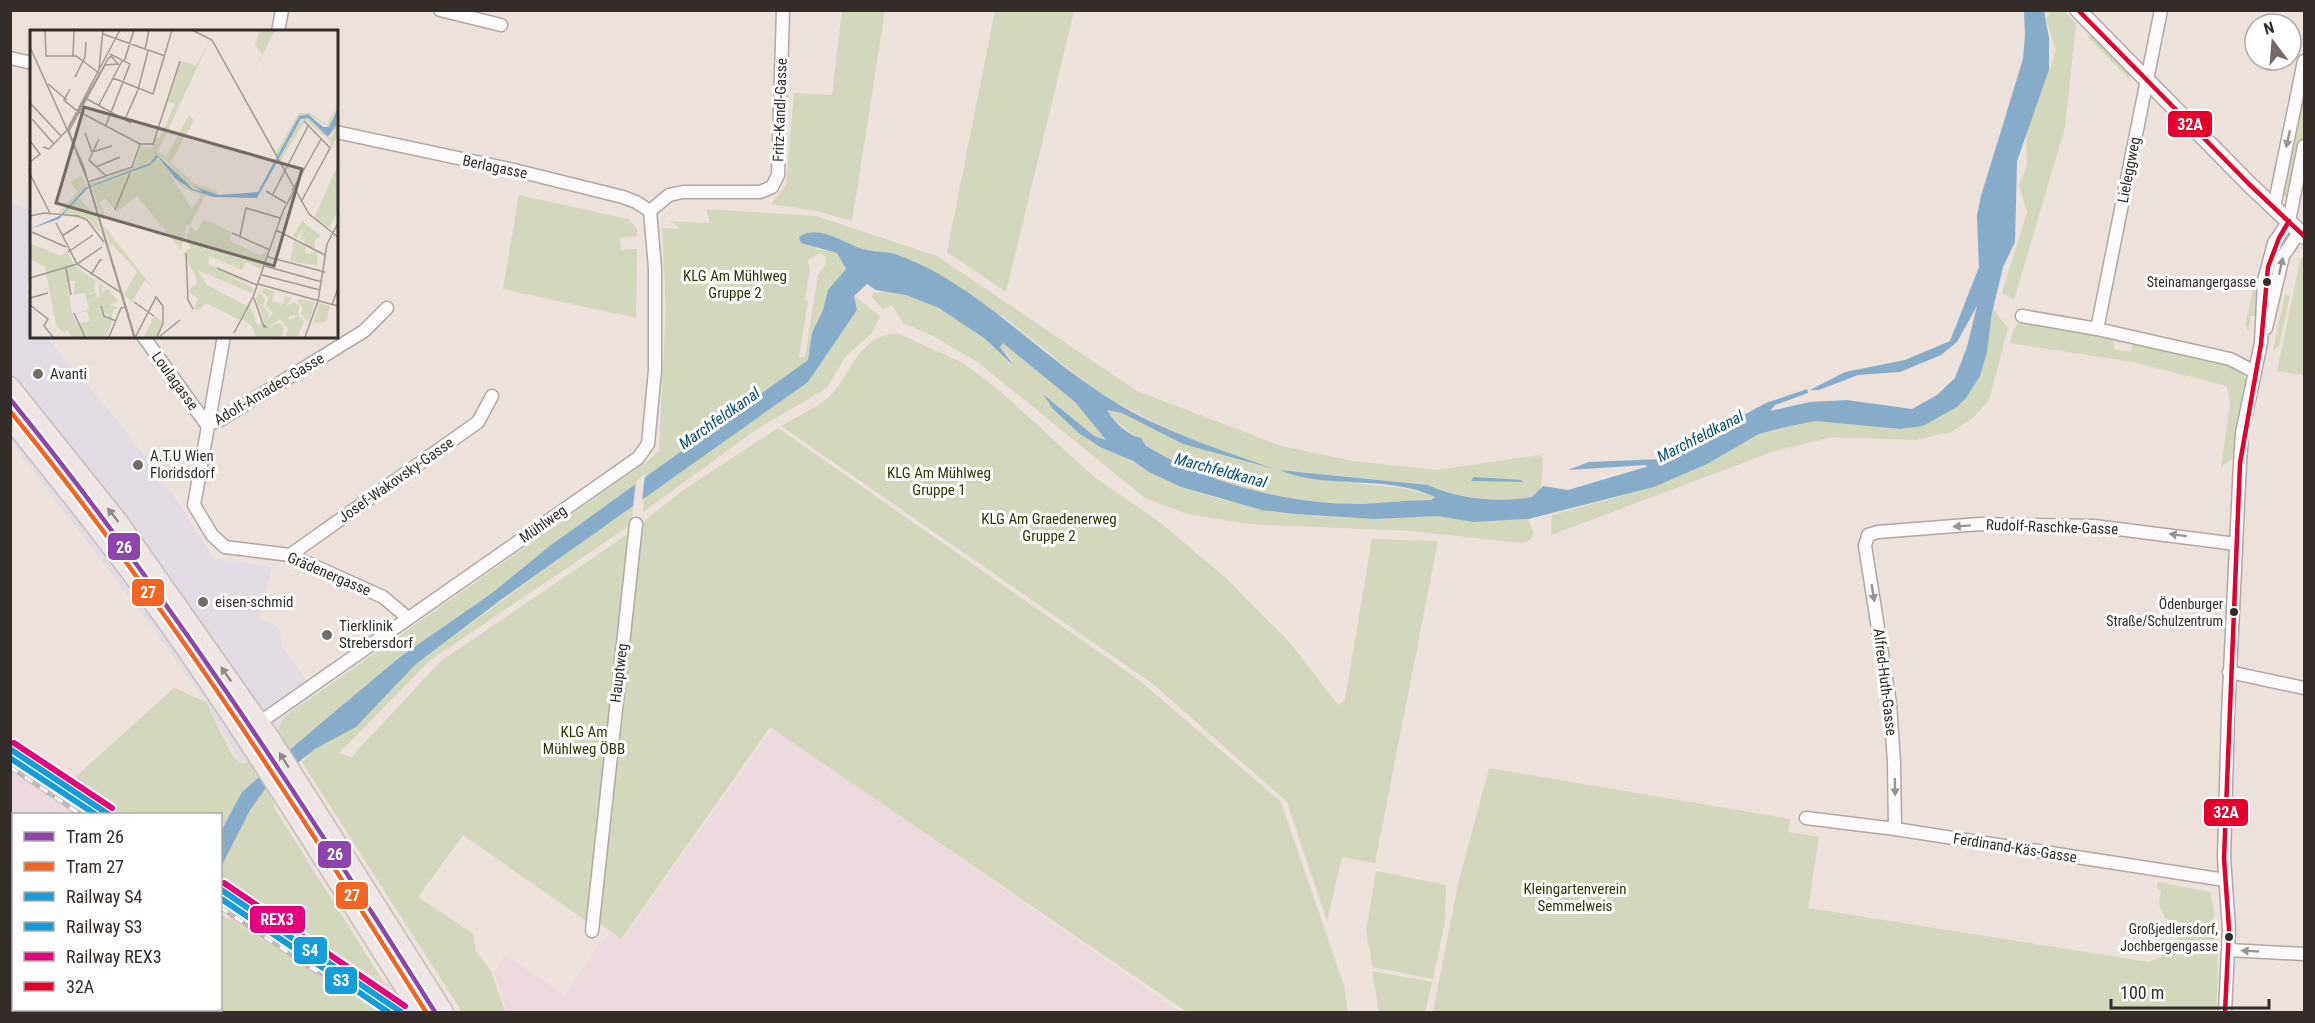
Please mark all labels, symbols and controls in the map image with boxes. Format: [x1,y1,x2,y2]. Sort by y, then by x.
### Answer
north arrow [2243,12,2303,72]
text: N [2262,18,2276,39]
inset map [30,30,338,338]
street label: Fritz-Kandl-Gasse [769,58,791,162]
line badge: 32A [2167,110,2213,138]
text: 32A [2177,115,2203,134]
one-way arrow [2283,130,2293,148]
street label: Lieleggweg [2114,135,2144,205]
street label: Berlagasse [461,151,529,183]
one-way arrow [2276,257,2286,276]
park label: KLG Am Mühlweg Gruppe 2 [683,267,787,302]
place label: Steinamangergasse [2147,274,2256,290]
marker: Steinamangergasse [2261,276,2273,288]
street label: Loulagasse [148,348,202,414]
street label: Adolf-Amadeo-Gasse [211,349,327,429]
place label: Avanti [50,365,87,383]
marker: Avanti [31,367,45,381]
water label: Marchfeldkanal [675,383,764,453]
water label: Marchfeldkanal [1654,406,1747,466]
street label: Josef-Wakovsky-Gasse [335,434,457,526]
place label: A.T.U Wien Floridsdorf [150,447,215,482]
water label: Marchfeldkanal [1173,449,1269,492]
marker: A.T.U Wien Floridsdorf [131,458,145,472]
park label: KLG Am Mühlweg Gruppe 1 [887,464,991,499]
street label: Mühlweg [516,501,570,547]
one-way arrow [106,507,119,523]
park label: KLG Am Graedenerweg Gruppe 2 [981,510,1117,545]
street label: Rudolf-Raschke-Gasse [1986,516,2118,538]
one-way arrow [1953,521,1972,530]
one-way arrow [2168,530,2187,540]
line badge: 26 [107,532,141,561]
text: 26 [116,538,132,557]
street label: Grädenergasse [285,548,373,600]
line badge: 27 [131,578,165,607]
text: 27 [140,583,156,602]
one-way arrow [1868,584,1877,603]
place label: eisen-schmid [215,593,294,611]
marker: eisen-schmid [196,595,210,609]
place label: Ödenburger Straße/Schulzentrum [2106,596,2223,629]
marker: Ödenburger Straße/Schulzentrum [2228,606,2240,618]
place label: Tierklinik Strebersdorf [339,617,413,652]
street label: Alfred-Huth-Gasse [1869,627,1901,737]
marker: Tierklinik Strebersdorf [320,628,334,642]
street label: Hauptweg [606,642,632,704]
one-way arrow [220,667,232,683]
park label: KLG Am Mühlweg ÖBB [543,723,625,758]
one-way arrow [279,752,290,768]
one-way arrow [1890,777,1900,796]
line badge: 32A [2203,798,2249,827]
text: 32A [2213,803,2239,822]
legend [12,813,222,1011]
text: Tram 26 [66,826,124,847]
street label: Ferdinand-Käs-Gasse [1952,829,2078,867]
line badge: 26 [317,840,352,869]
text: 26 [327,845,343,864]
text: Tram 27 [66,856,124,877]
park label: Kleingartenverein Semmelweis [1523,880,1627,915]
line badge: 27 [335,881,369,910]
text: Railway S4 [66,886,143,907]
text: 27 [344,886,360,905]
line badge: REX3 [249,905,306,934]
text: REX3 [260,910,294,929]
text: Railway S3 [66,916,142,937]
place label: Großjedlersdorf, Jochbergengasse [2120,921,2218,954]
marker: Großjedlersdorf, Jochbergengasse [2223,931,2235,943]
line badge: S4 [293,936,328,965]
text: S4 [302,941,318,960]
text: Railway REX3 [66,946,162,967]
one-way arrow [2240,947,2259,956]
line badge: S3 [324,966,358,995]
text: S3 [333,971,349,990]
scale bar [2111,972,2268,1010]
text: 32A [66,976,95,997]
text: 100 m [2120,982,2164,1003]

